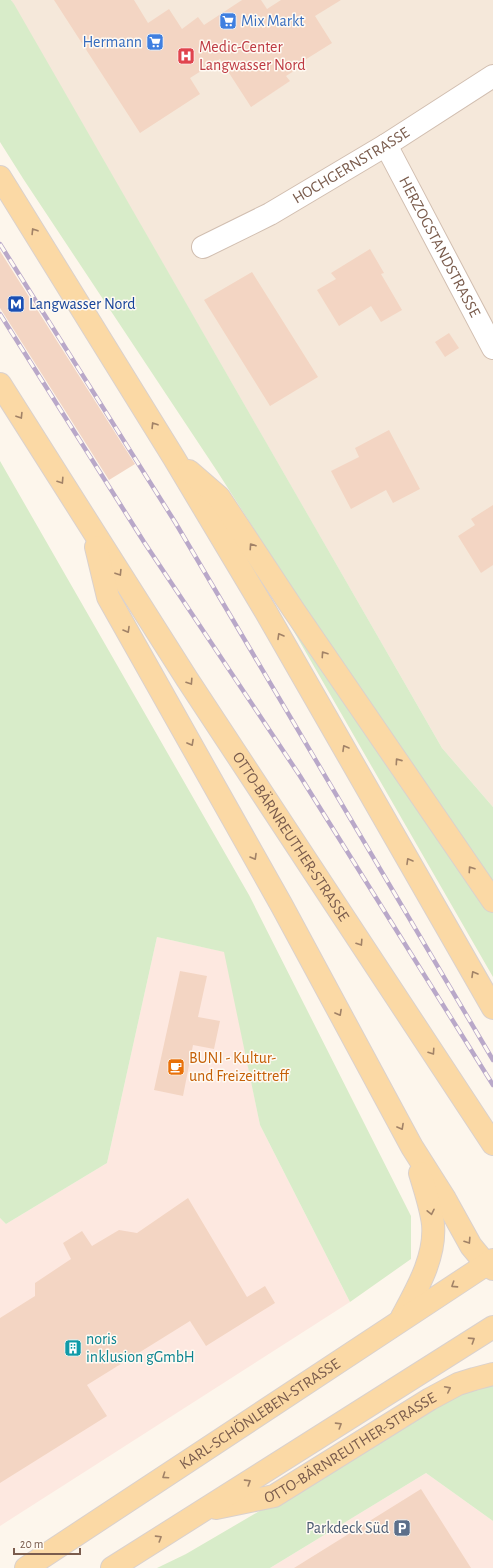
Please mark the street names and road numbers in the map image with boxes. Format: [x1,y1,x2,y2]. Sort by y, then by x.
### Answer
street label: HOCHGERNSTRASSE [290,124,412,207]
street label: HERZOGSTANDSTRASSE [396,174,483,320]
street label: OTTO-BÄRNREUTHER-STRASSE [229,749,352,924]
street label: KARL-SCHÖNLEBEN-STRASSE [177,1355,343,1472]
street label: OTTO-BÄRNREUTHER-STRASSE [263,1389,439,1506]

